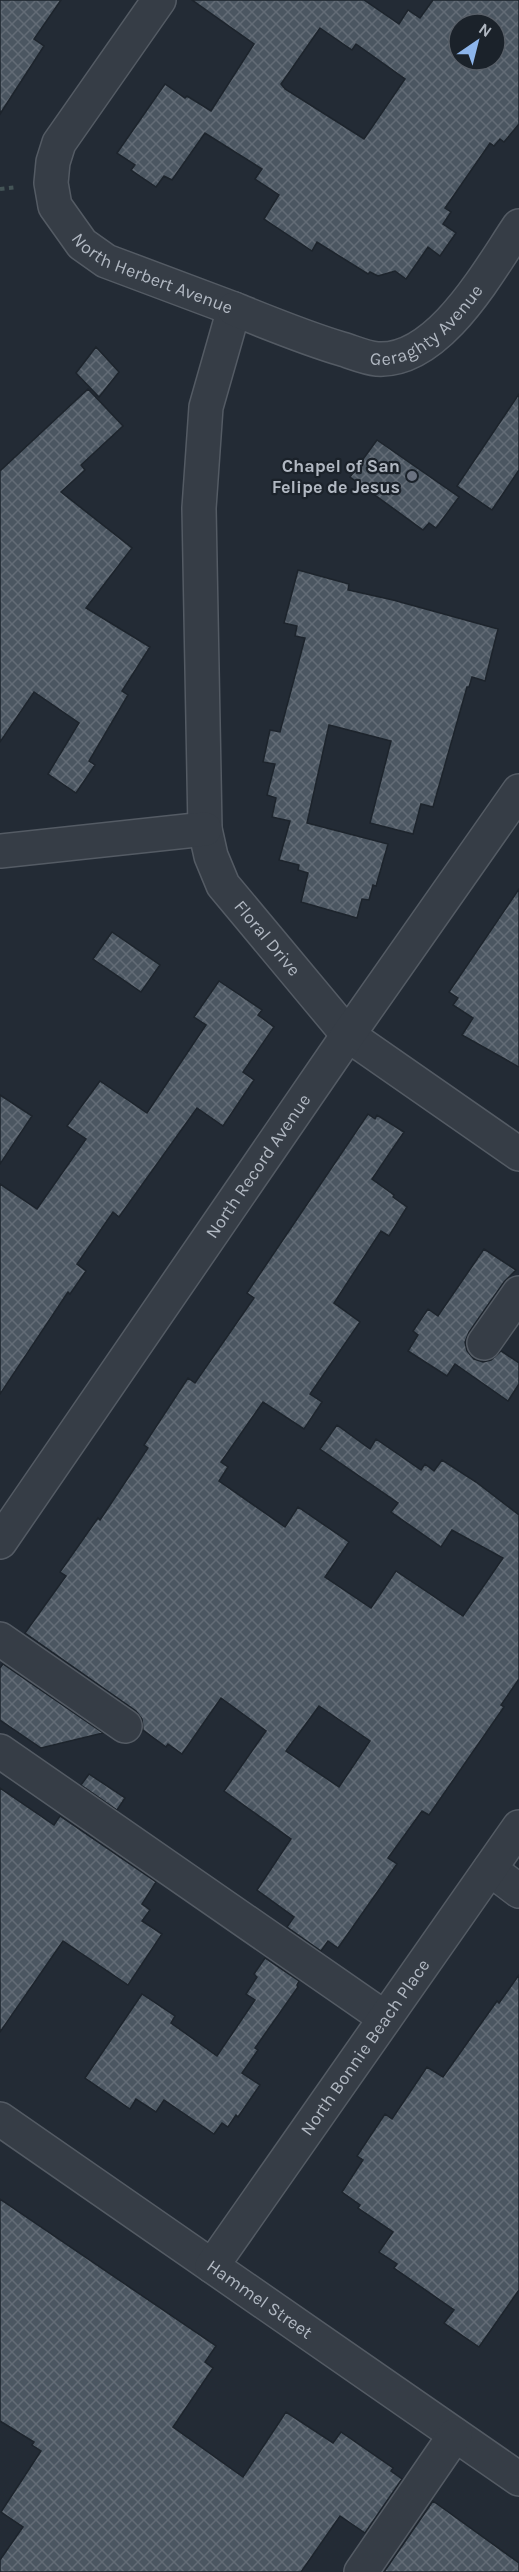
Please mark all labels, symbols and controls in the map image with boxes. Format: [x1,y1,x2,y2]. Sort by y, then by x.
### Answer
north arrow [447,12,507,72]
text: N [475,19,495,41]
street label: North Herbert Avenue [67,229,236,319]
street label: Geraghty Avenue [369,280,487,370]
place label: Chapel of San Felipe de Jesus [272,455,400,498]
marker: Chapel of San Felipe de Jesus [405,469,419,483]
street label: Floral Drive [229,896,305,981]
street label: North Record Avenue [201,1089,315,1243]
street label: North Bonnie Beach Place [296,1955,434,2140]
street label: Hammel Street [203,2255,317,2344]

